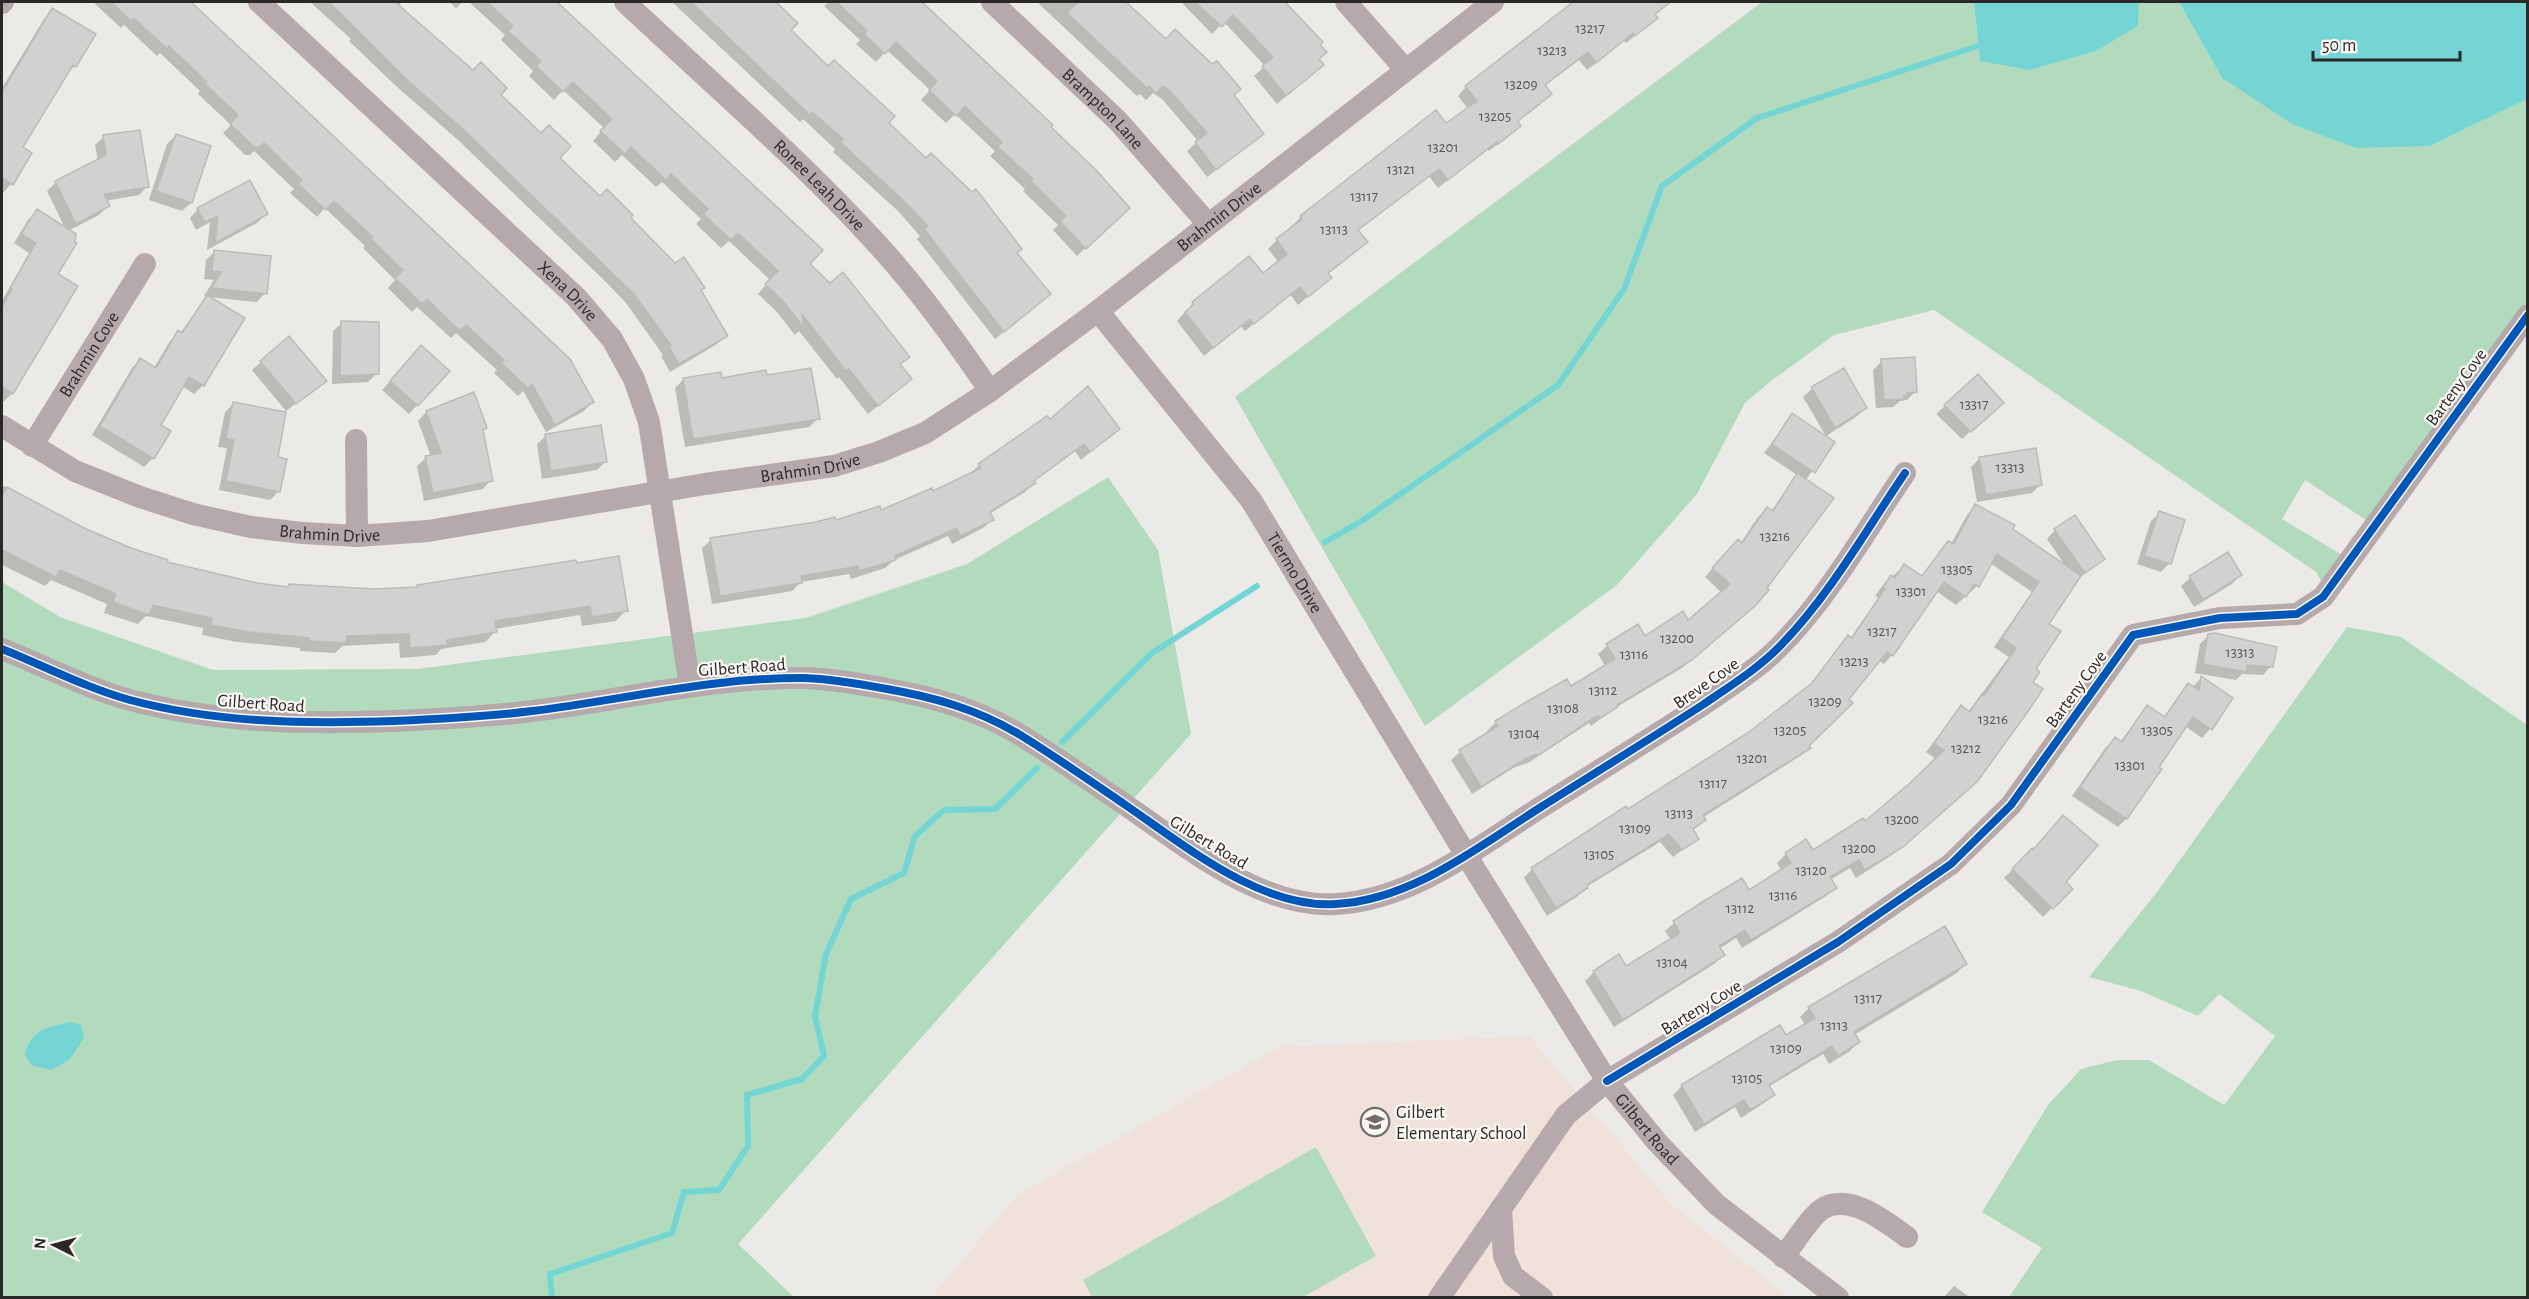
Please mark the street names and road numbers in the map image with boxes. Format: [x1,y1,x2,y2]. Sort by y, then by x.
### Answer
street label: Brampton Lane [1058,65,1146,153]
street label: Ronee Leah Drive [770,137,868,235]
street label: Brahmin Drive [1174,179,1265,255]
street label: Xena Drive [534,258,601,325]
street label: Brahmin Cove [57,309,123,401]
street label: Barteny Cove [2423,346,2491,429]
street label: Brahmin Drive [759,450,863,486]
street label: Brahmin Drive [278,522,381,546]
street label: Tiermo Drive [1263,529,1325,617]
street label: Barteny Cove [2043,648,2111,731]
street label: Breve Cove [1671,655,1743,713]
street label: Gilbert Road [698,656,786,680]
street label: Gilbert Road [217,692,305,716]
street label: Gilbert Road [1166,813,1251,873]
street label: Barteny Cove [1658,977,1745,1039]
street label: Gilbert Road [1611,1090,1682,1169]

